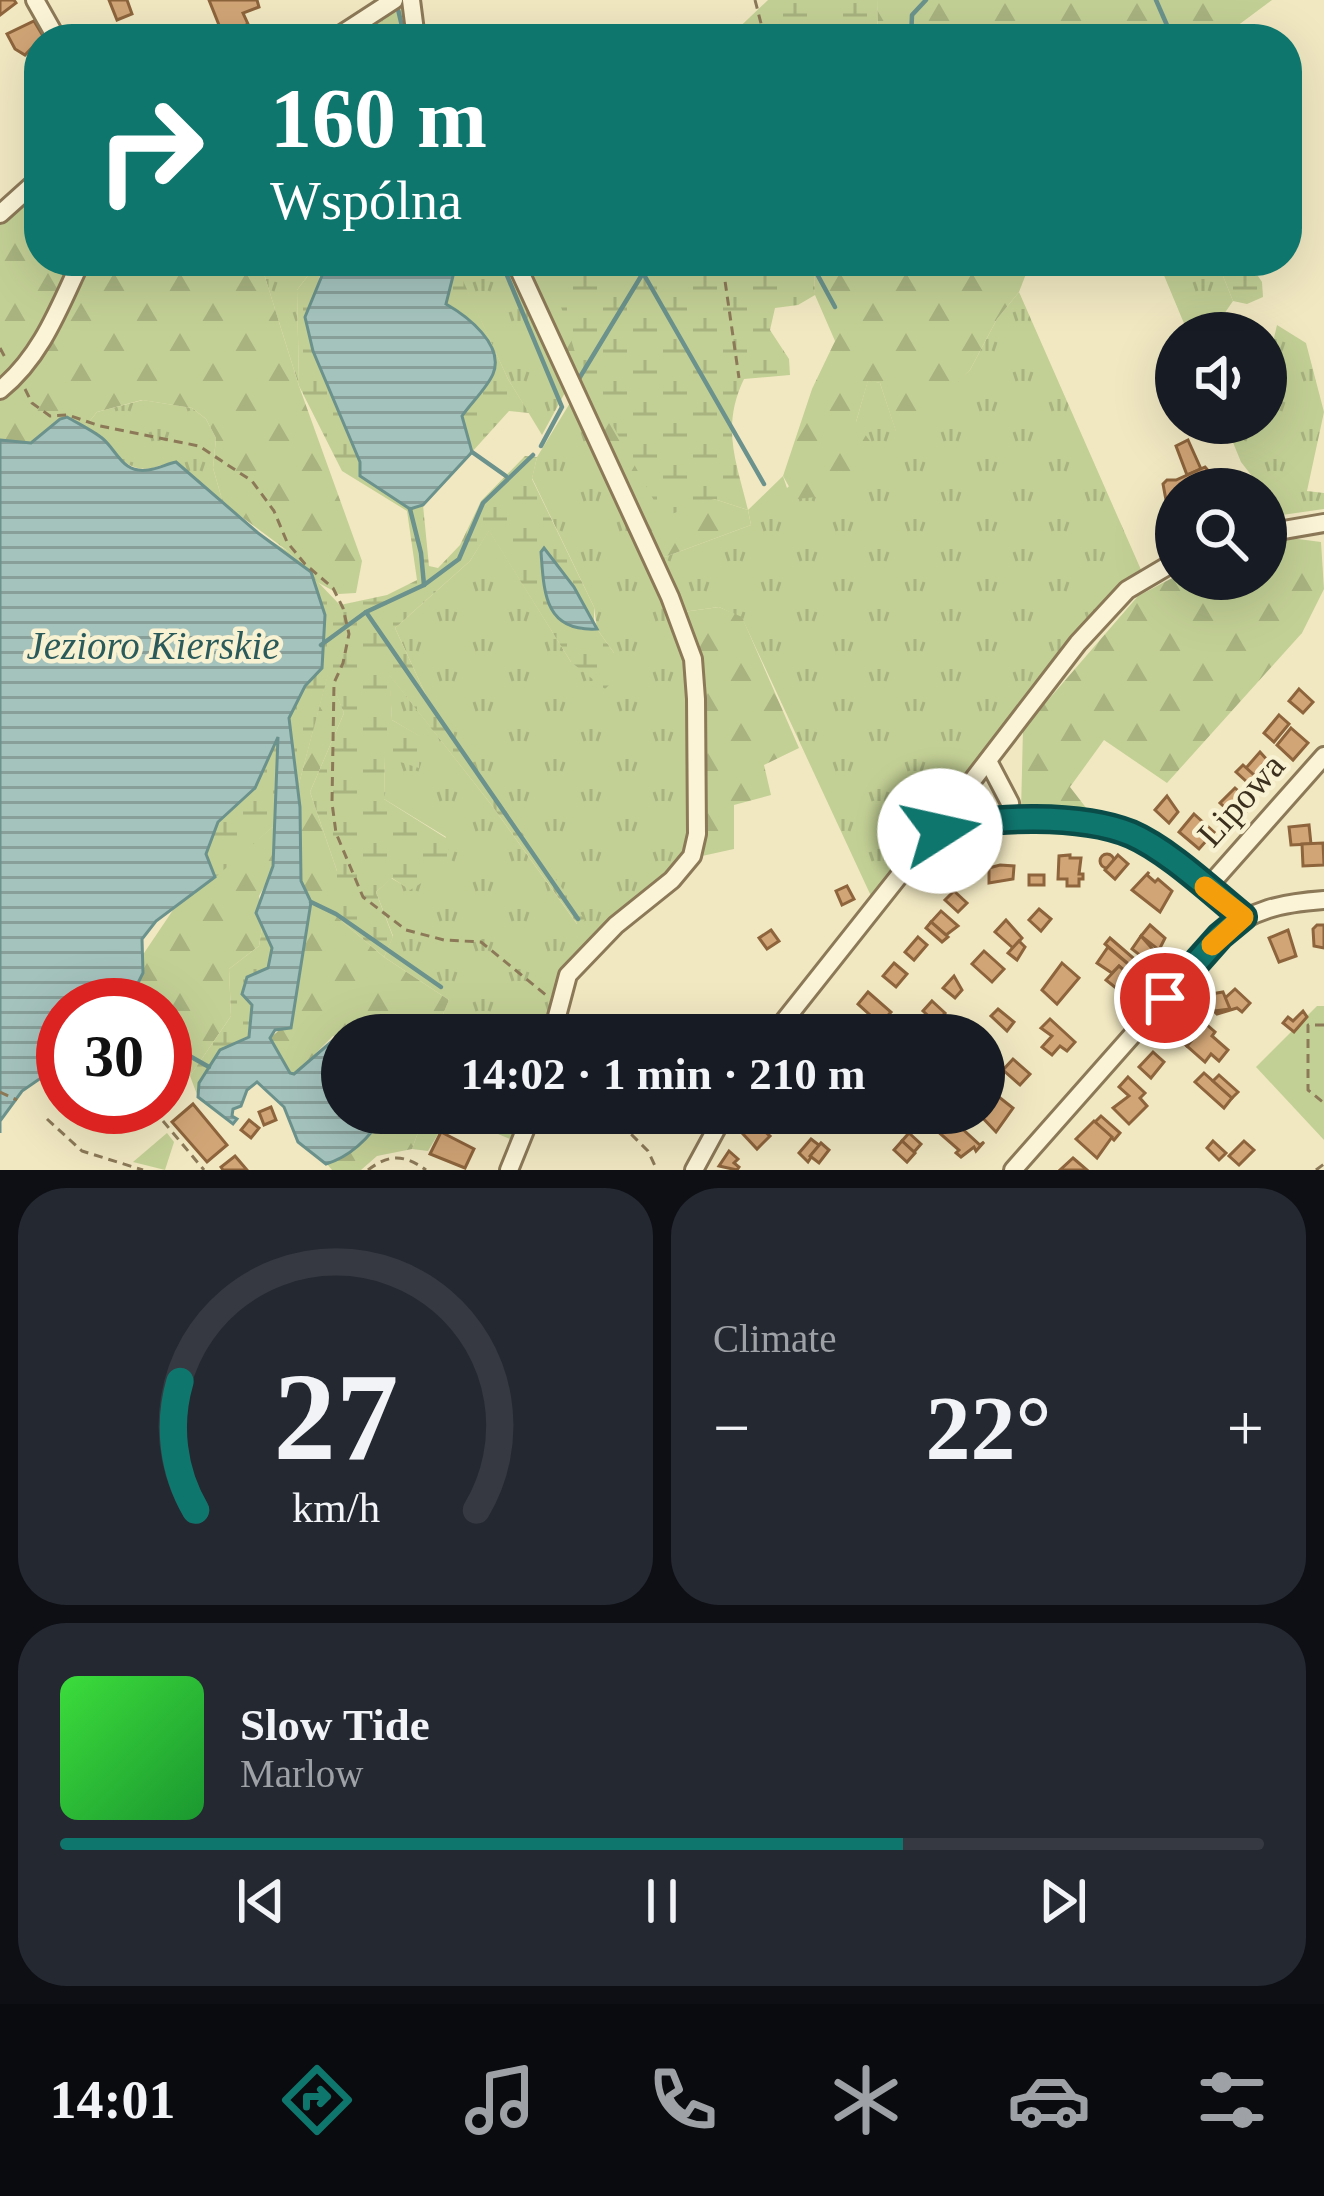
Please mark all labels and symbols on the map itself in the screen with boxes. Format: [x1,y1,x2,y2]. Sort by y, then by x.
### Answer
water label: Jezioro Kierskie [26,624,280,667]
street label: Lipowa [1189,746,1293,854]
position arrow [877,768,1003,894]
pin [1114,947,1216,1049]
speed limit sign: 30 [36,978,192,1134]

